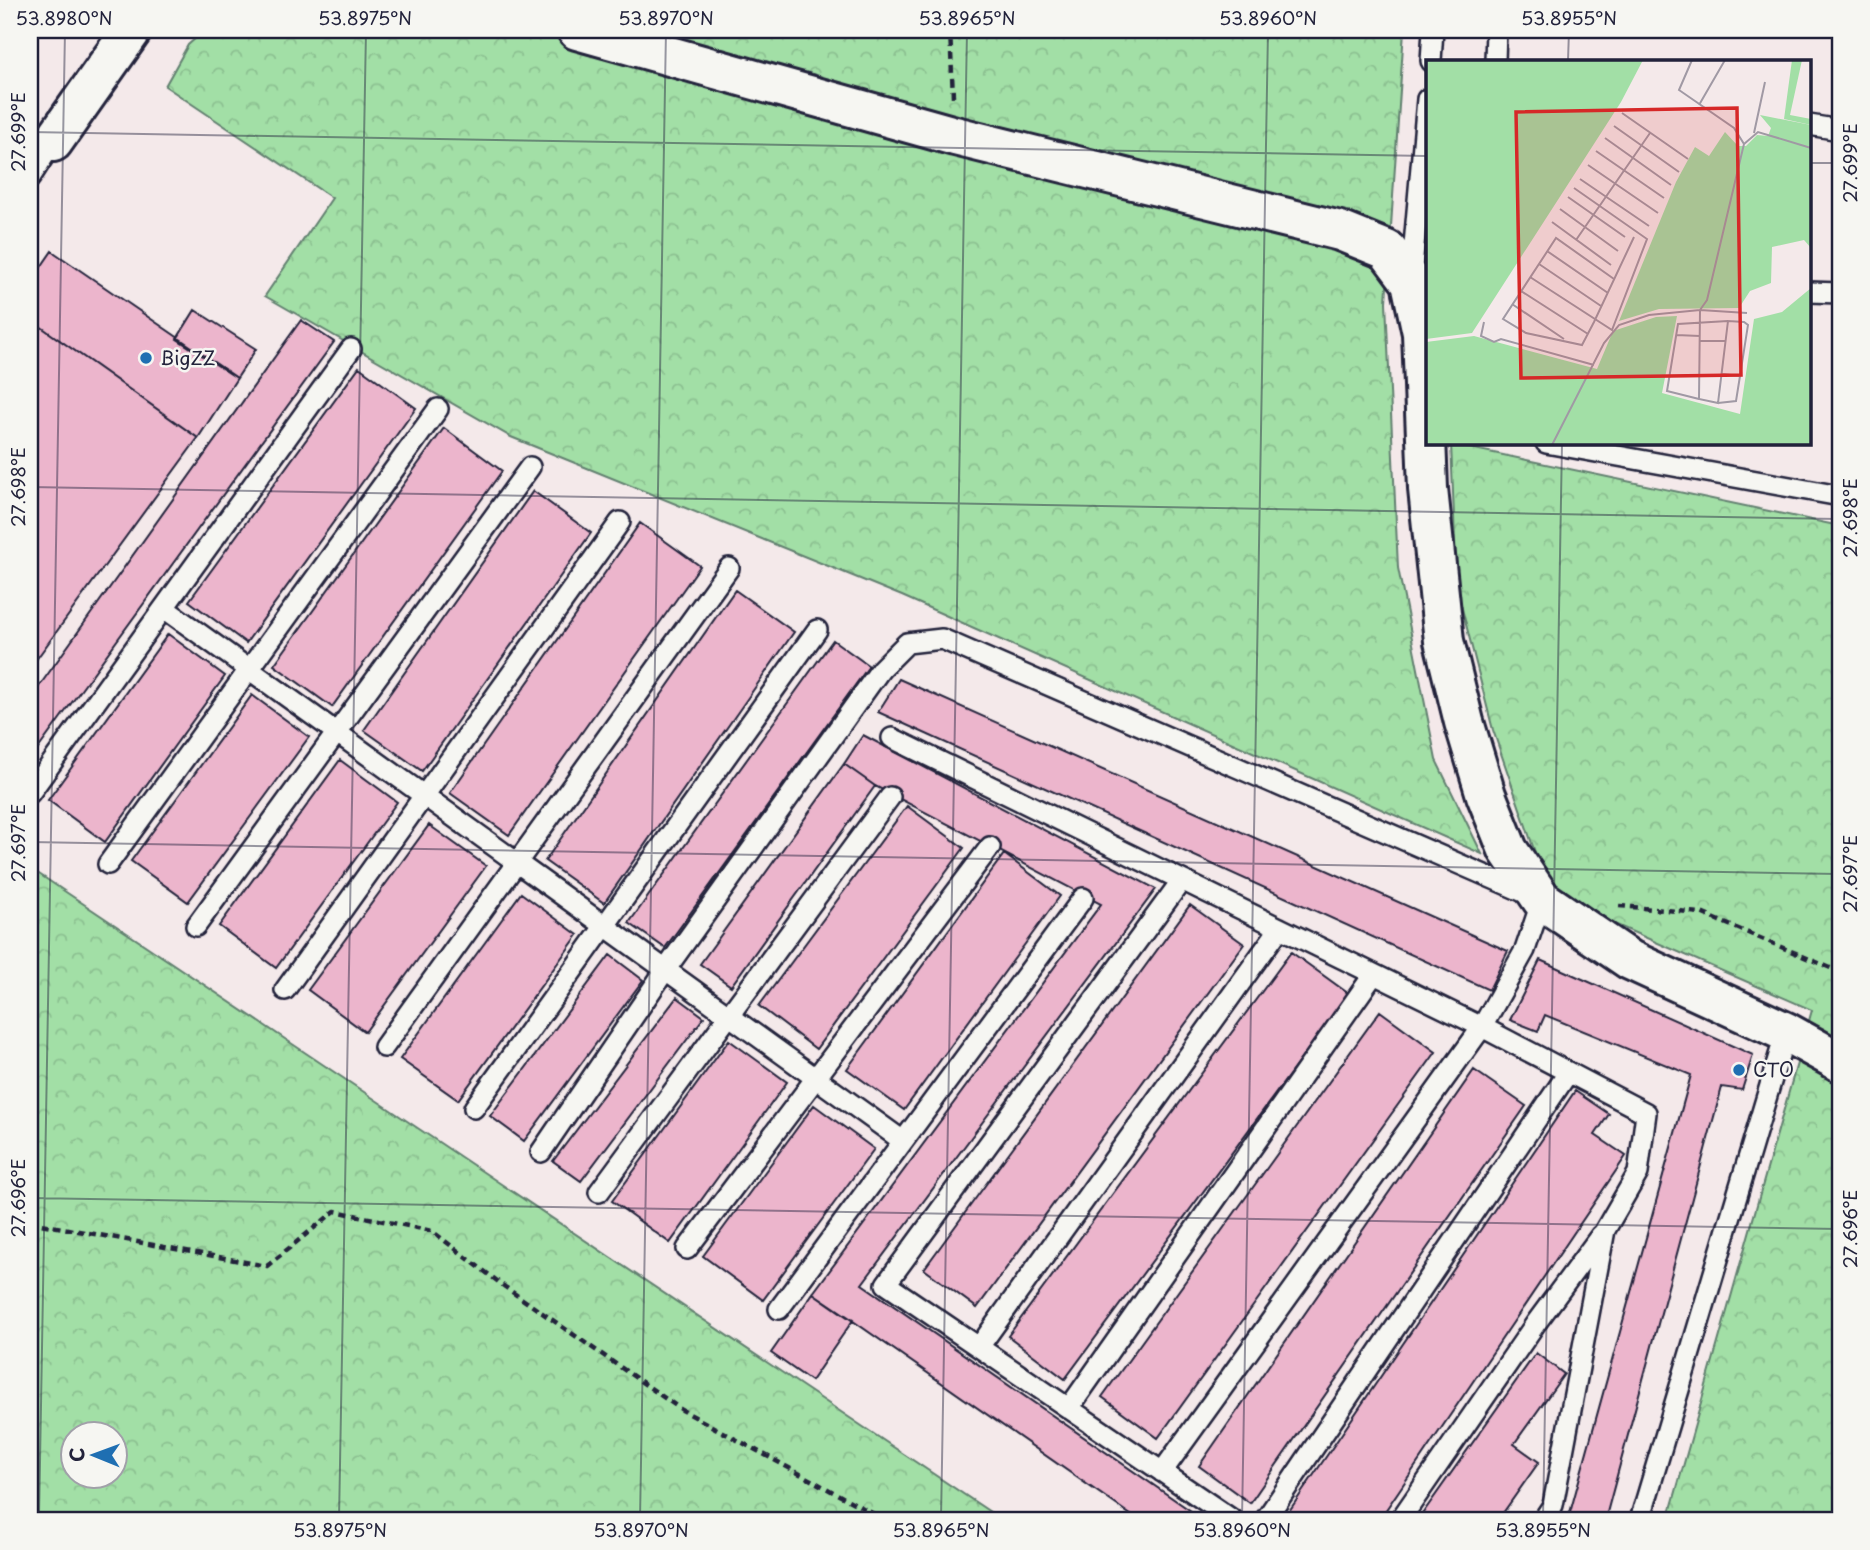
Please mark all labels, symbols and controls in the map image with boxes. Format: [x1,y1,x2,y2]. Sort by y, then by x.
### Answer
text: 53.8980°N [15,4,113,31]
text: 53.8975°N [318,4,412,31]
text: 53.8970°N [618,4,714,31]
text: 53.8965°N [919,4,1015,31]
text: 53.8960°N [1219,4,1317,31]
text: 53.8955°N [1521,4,1617,31]
inset map [1426,60,1811,444]
text: 27.699°E [4,92,31,172]
text: 27.699°E [1836,123,1863,203]
place label: BigZZ [160,343,216,371]
marker: BigZZ [138,350,154,366]
text: 27.698°E [4,447,31,527]
text: 27.698°E [1836,478,1863,558]
text: 27.697°E [4,804,31,882]
text: 27.697°E [1836,835,1863,913]
place label: СТО [1753,1055,1794,1083]
marker: СТО [1731,1062,1747,1078]
text: 27.696°E [4,1158,31,1238]
text: 27.696°E [1836,1189,1863,1269]
north arrow [60,1420,130,1490]
text: С [62,1447,90,1462]
text: 53.8975°N [293,1516,387,1543]
text: 53.8970°N [593,1516,689,1543]
text: 53.8965°N [893,1516,989,1543]
text: 53.8960°N [1193,1516,1291,1543]
text: 53.8955°N [1495,1516,1591,1543]

